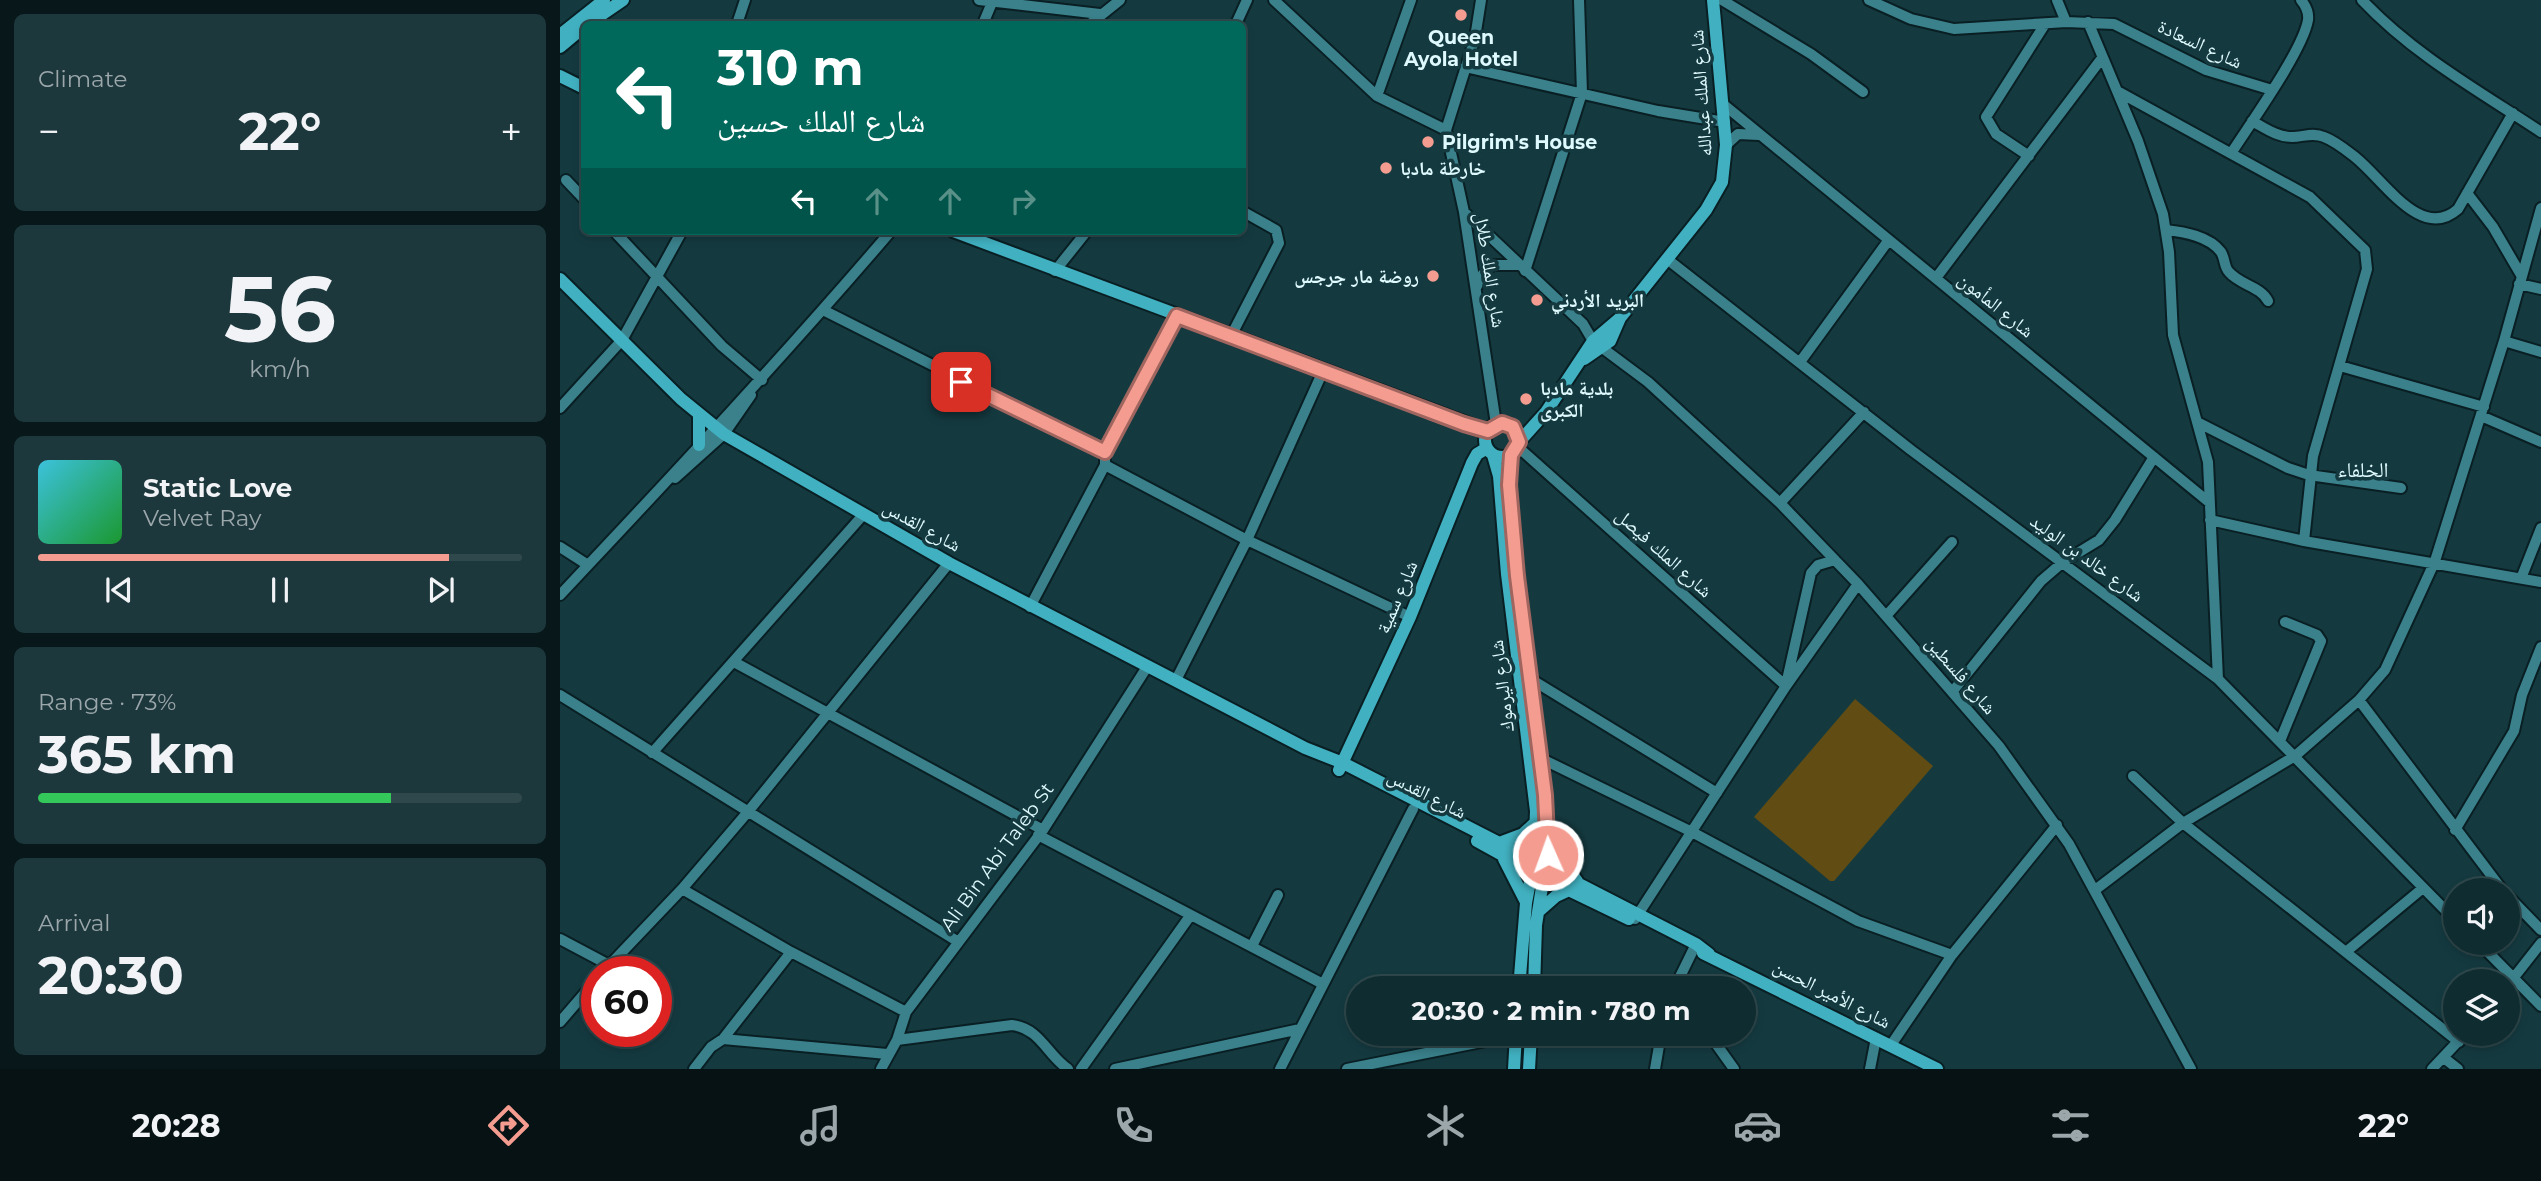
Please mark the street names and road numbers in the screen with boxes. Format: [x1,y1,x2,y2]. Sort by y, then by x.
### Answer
street label: شارع السعادة [2154,14,2246,74]
street label: شارع الملك عبدالله [1685,29,1717,157]
street label: شارع الملك طلال [1470,211,1510,329]
street label: شارع المأمون [1953,267,2039,343]
street label: شارع القدس [879,495,965,557]
street label: شارع الملك فيصل [1611,504,1717,602]
street label: شارع خالد بن الوليد [2026,509,2148,607]
street label: شارع سمية [1371,557,1423,637]
street label: شارع فلسطين [1921,631,2001,719]
street label: شارع اليرموك [1485,639,1519,733]
street label: شارع القدس [1384,764,1470,824]
street label: Ali Bin Abi Taleb St [935,778,1059,936]
street label: شارع الأمير الحسن [1770,955,1894,1033]

